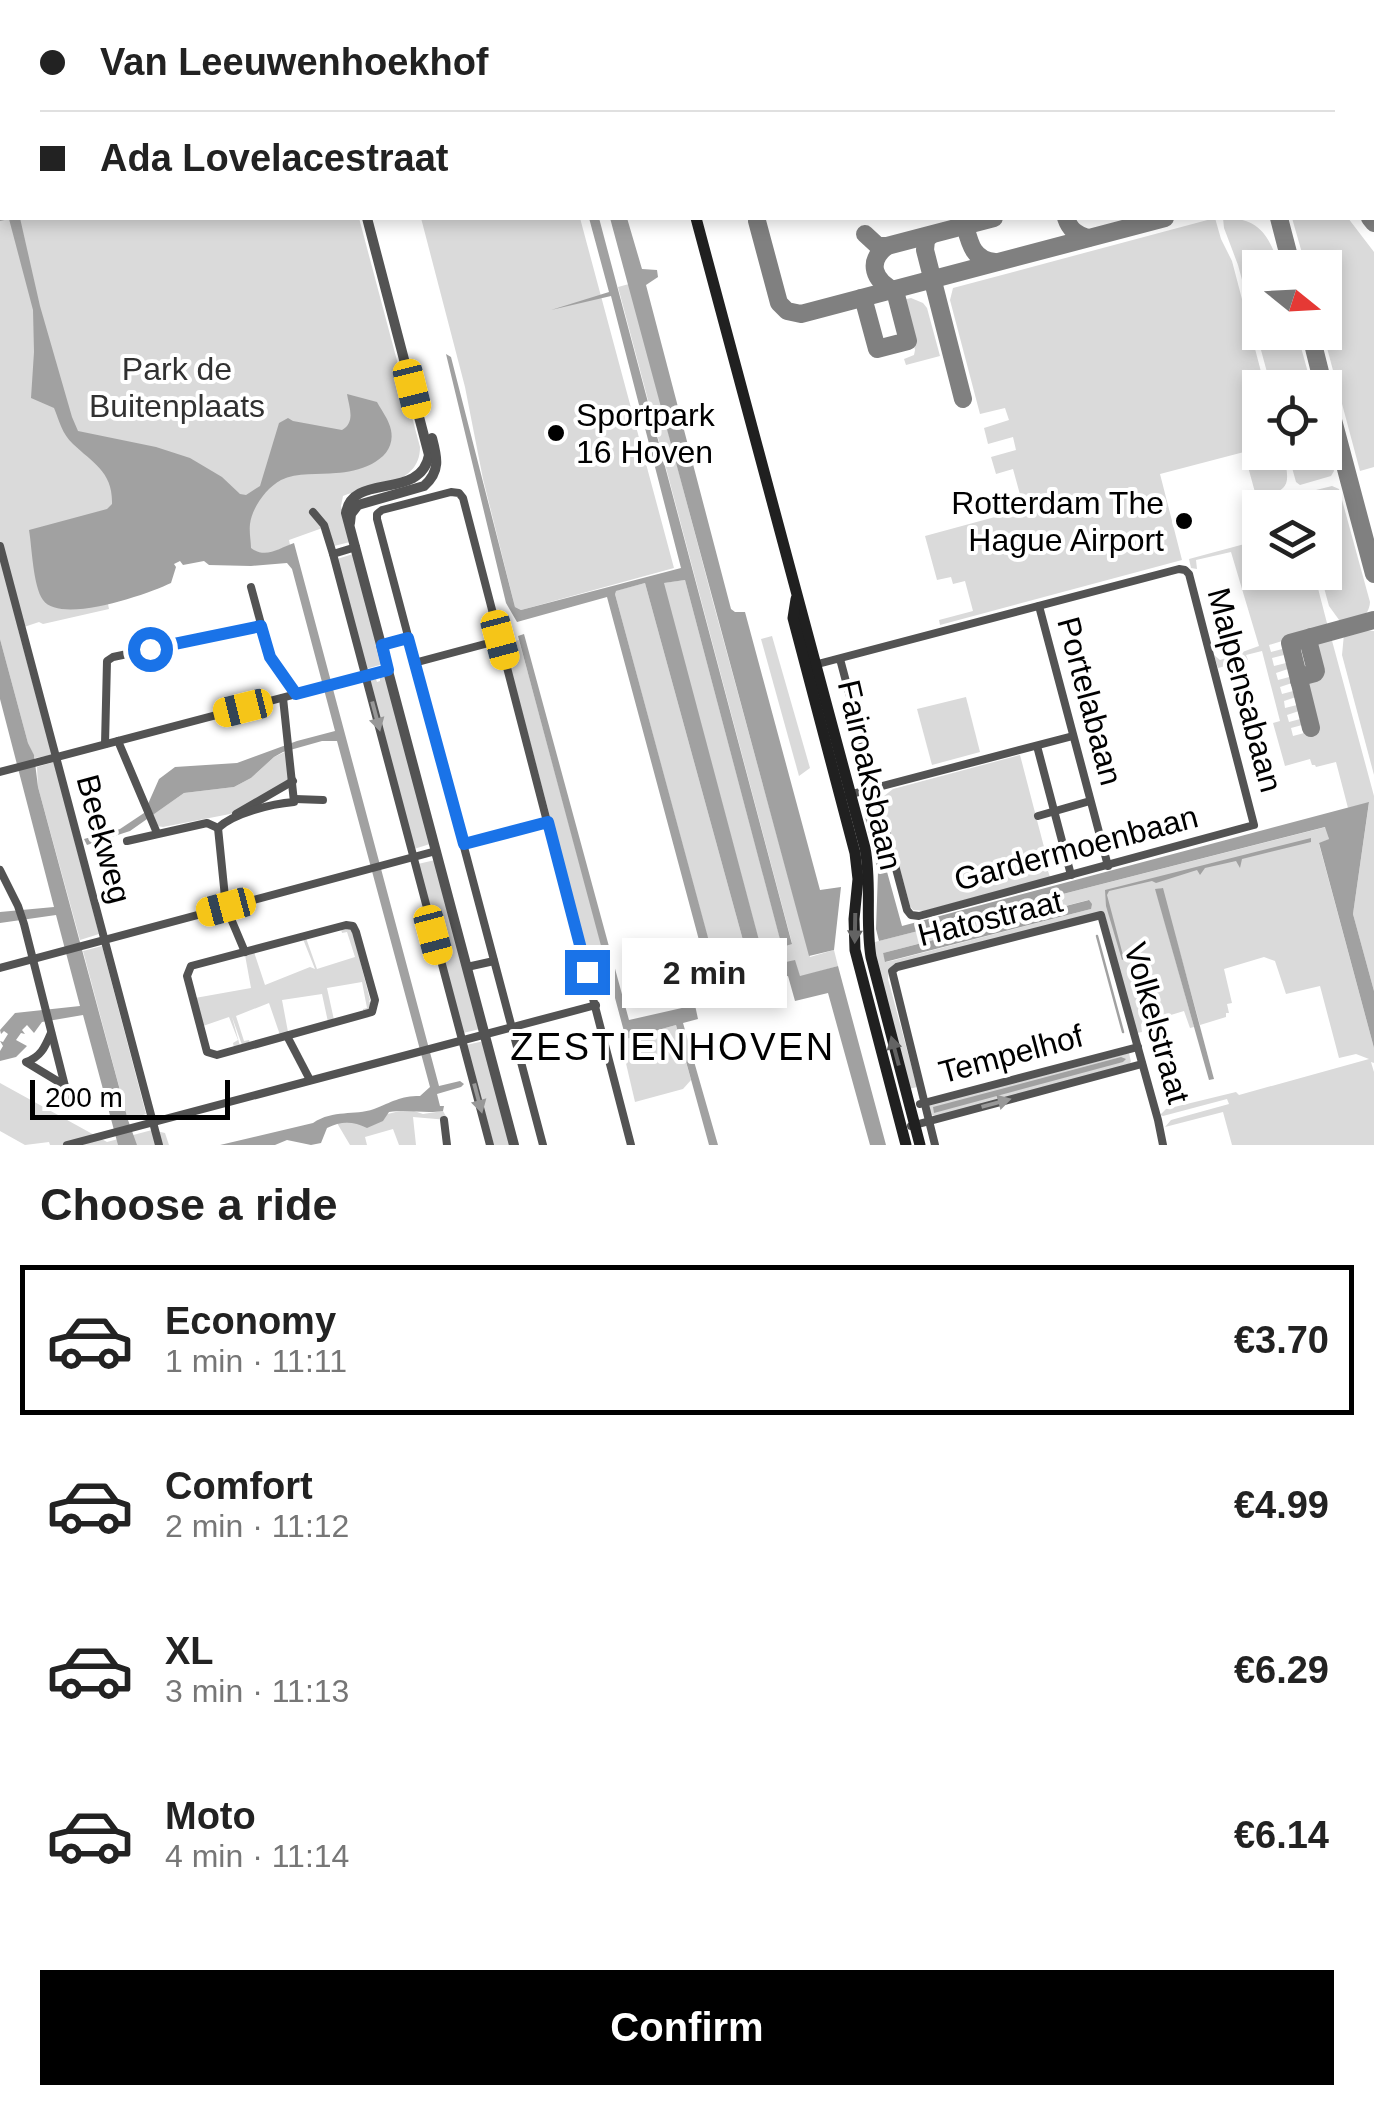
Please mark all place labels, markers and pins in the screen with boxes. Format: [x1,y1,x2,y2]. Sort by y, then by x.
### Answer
place label: Sportpark 16 Hoven [576,397,716,470]
marker: Sportpark 16 Hoven [545,422,567,444]
place label: Rotterdam The Hague Airport [951,485,1164,558]
marker: Rotterdam The Hague Airport [1173,510,1195,532]

